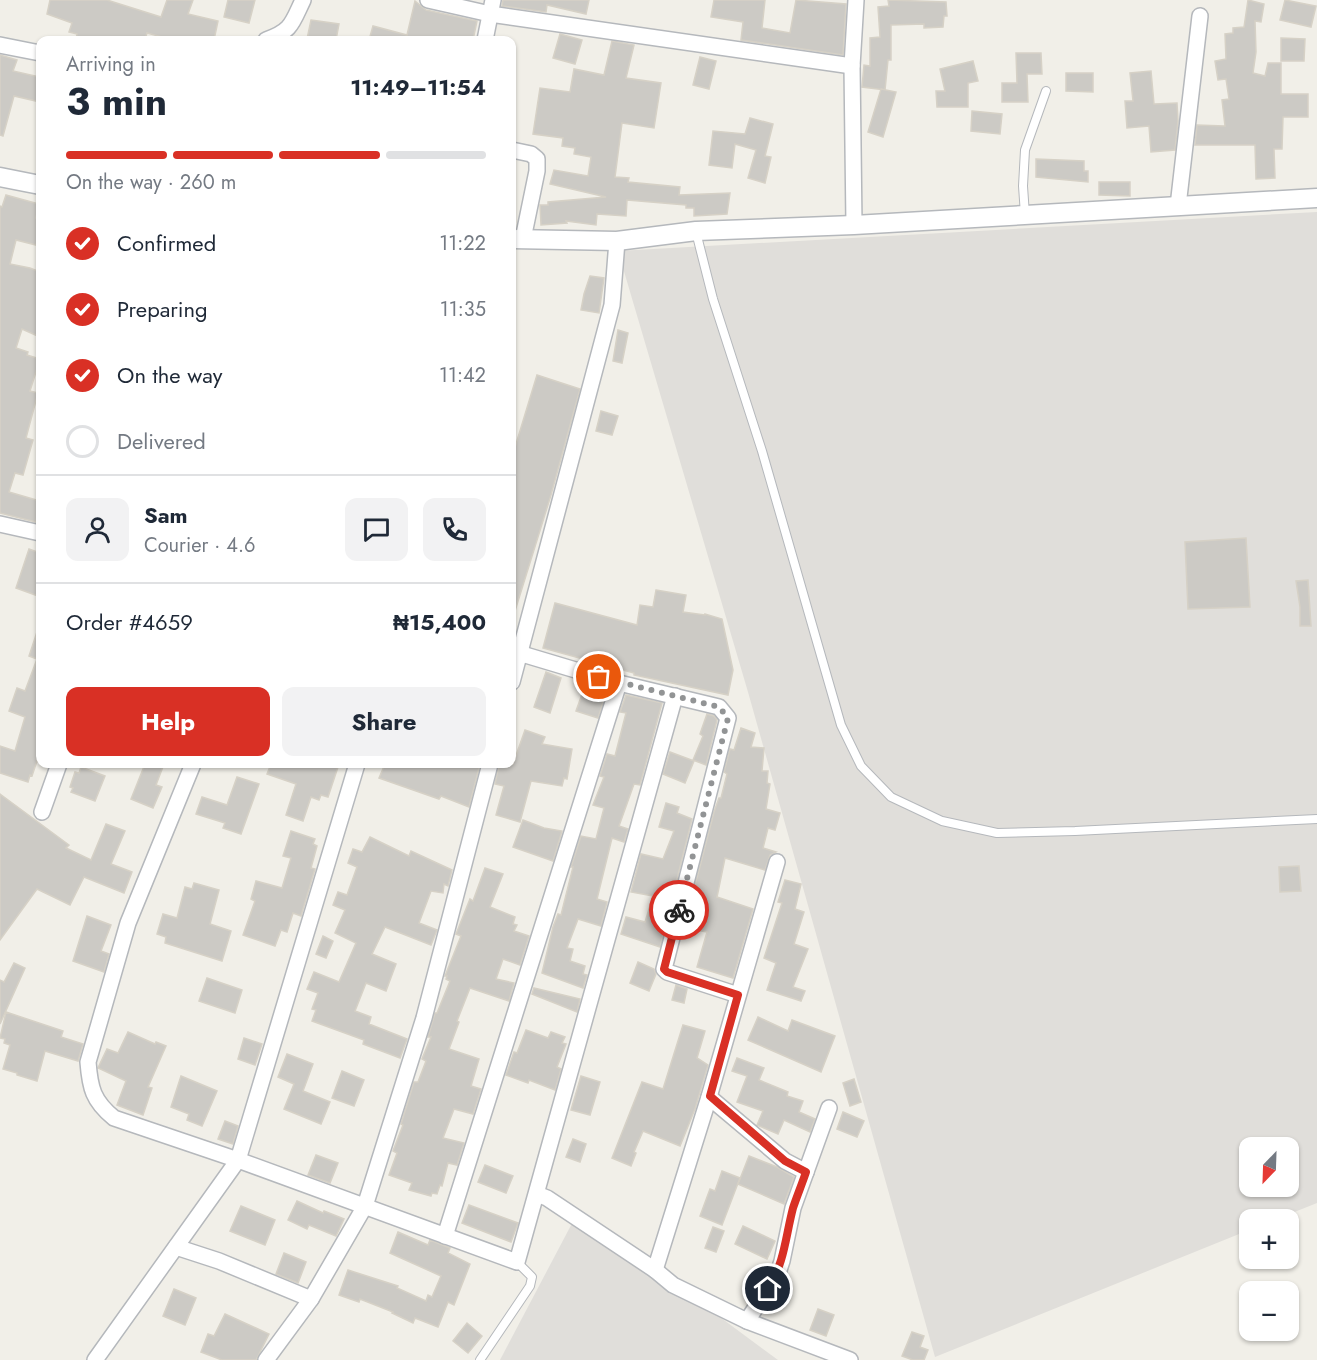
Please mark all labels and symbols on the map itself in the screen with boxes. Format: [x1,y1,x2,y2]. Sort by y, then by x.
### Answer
pin [573,651,624,702]
courier [649,880,709,940]
north arrow [1239,1137,1299,1197]
pin [742,1263,793,1314]

